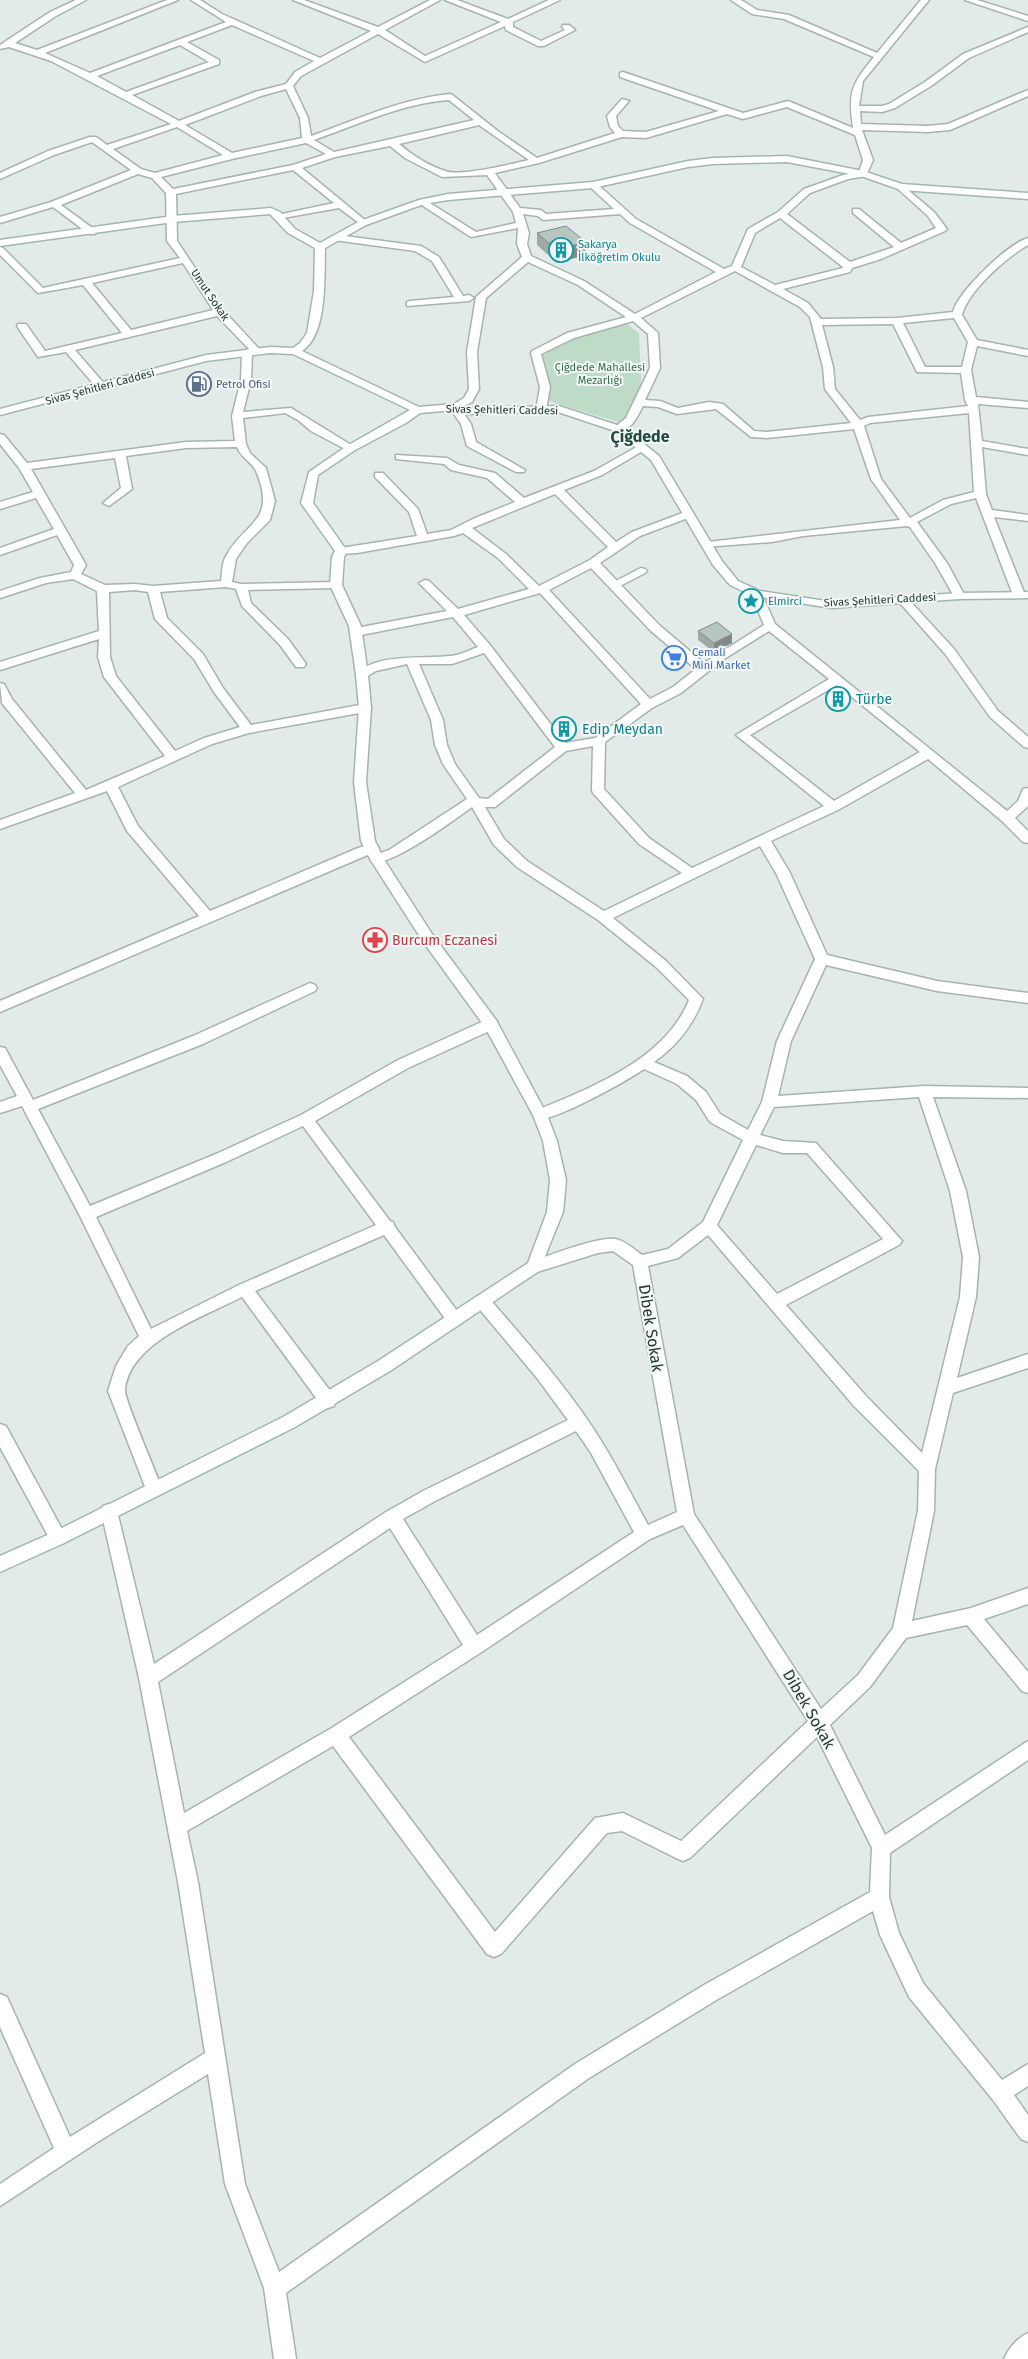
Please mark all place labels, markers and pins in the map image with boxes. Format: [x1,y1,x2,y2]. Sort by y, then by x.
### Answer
building icon: Sakarya İlköğretim Okulu [548,237,574,263]
place label: Sakarya İlköğretim Okulu [578,238,661,264]
fuel station icon: Petrol Ofisi [186,371,212,397]
place label: Petrol Ofisi [216,378,271,391]
place icon: Elmirci [738,588,764,614]
place label: Elmirci [768,595,802,608]
supermarket icon: Cemali Mini Market [661,645,687,671]
place label: Cemali Mini Market [692,646,750,672]
building icon: Türbe [825,686,851,712]
place label: Türbe [856,691,892,708]
building icon: Edip Meydan [551,716,577,742]
place label: Edip Meydan [582,721,663,738]
pharmacy icon: Burcum Eczanesi [362,927,388,953]
place label: Burcum Eczanesi [392,932,498,949]

